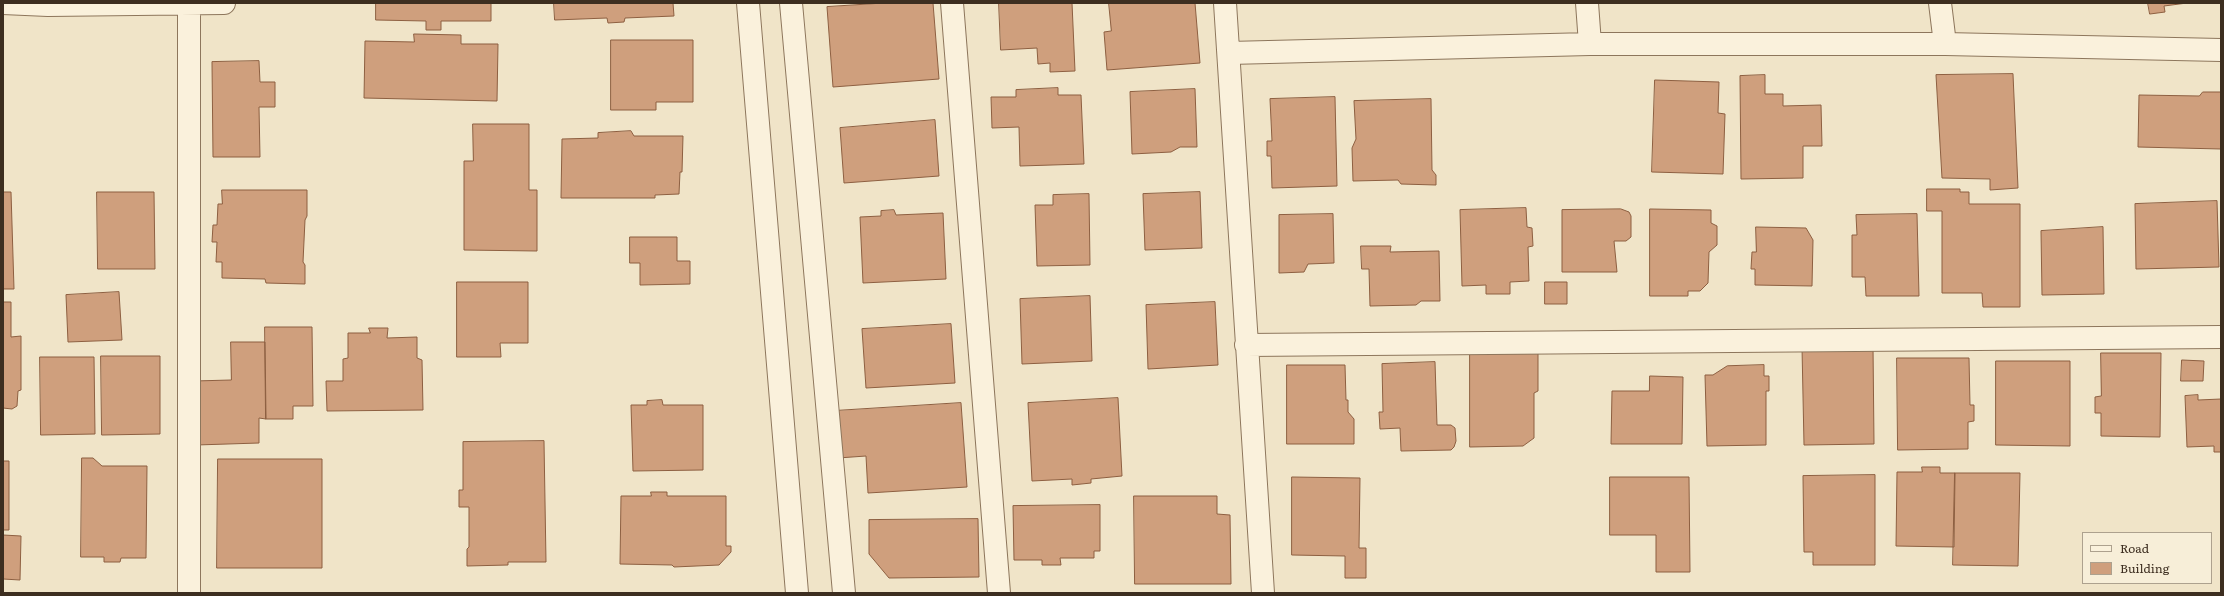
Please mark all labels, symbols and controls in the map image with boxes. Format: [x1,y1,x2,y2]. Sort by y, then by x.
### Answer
legend [2082,532,2212,584]
text: Road [2120,539,2149,557]
text: Building [2120,559,2169,577]

